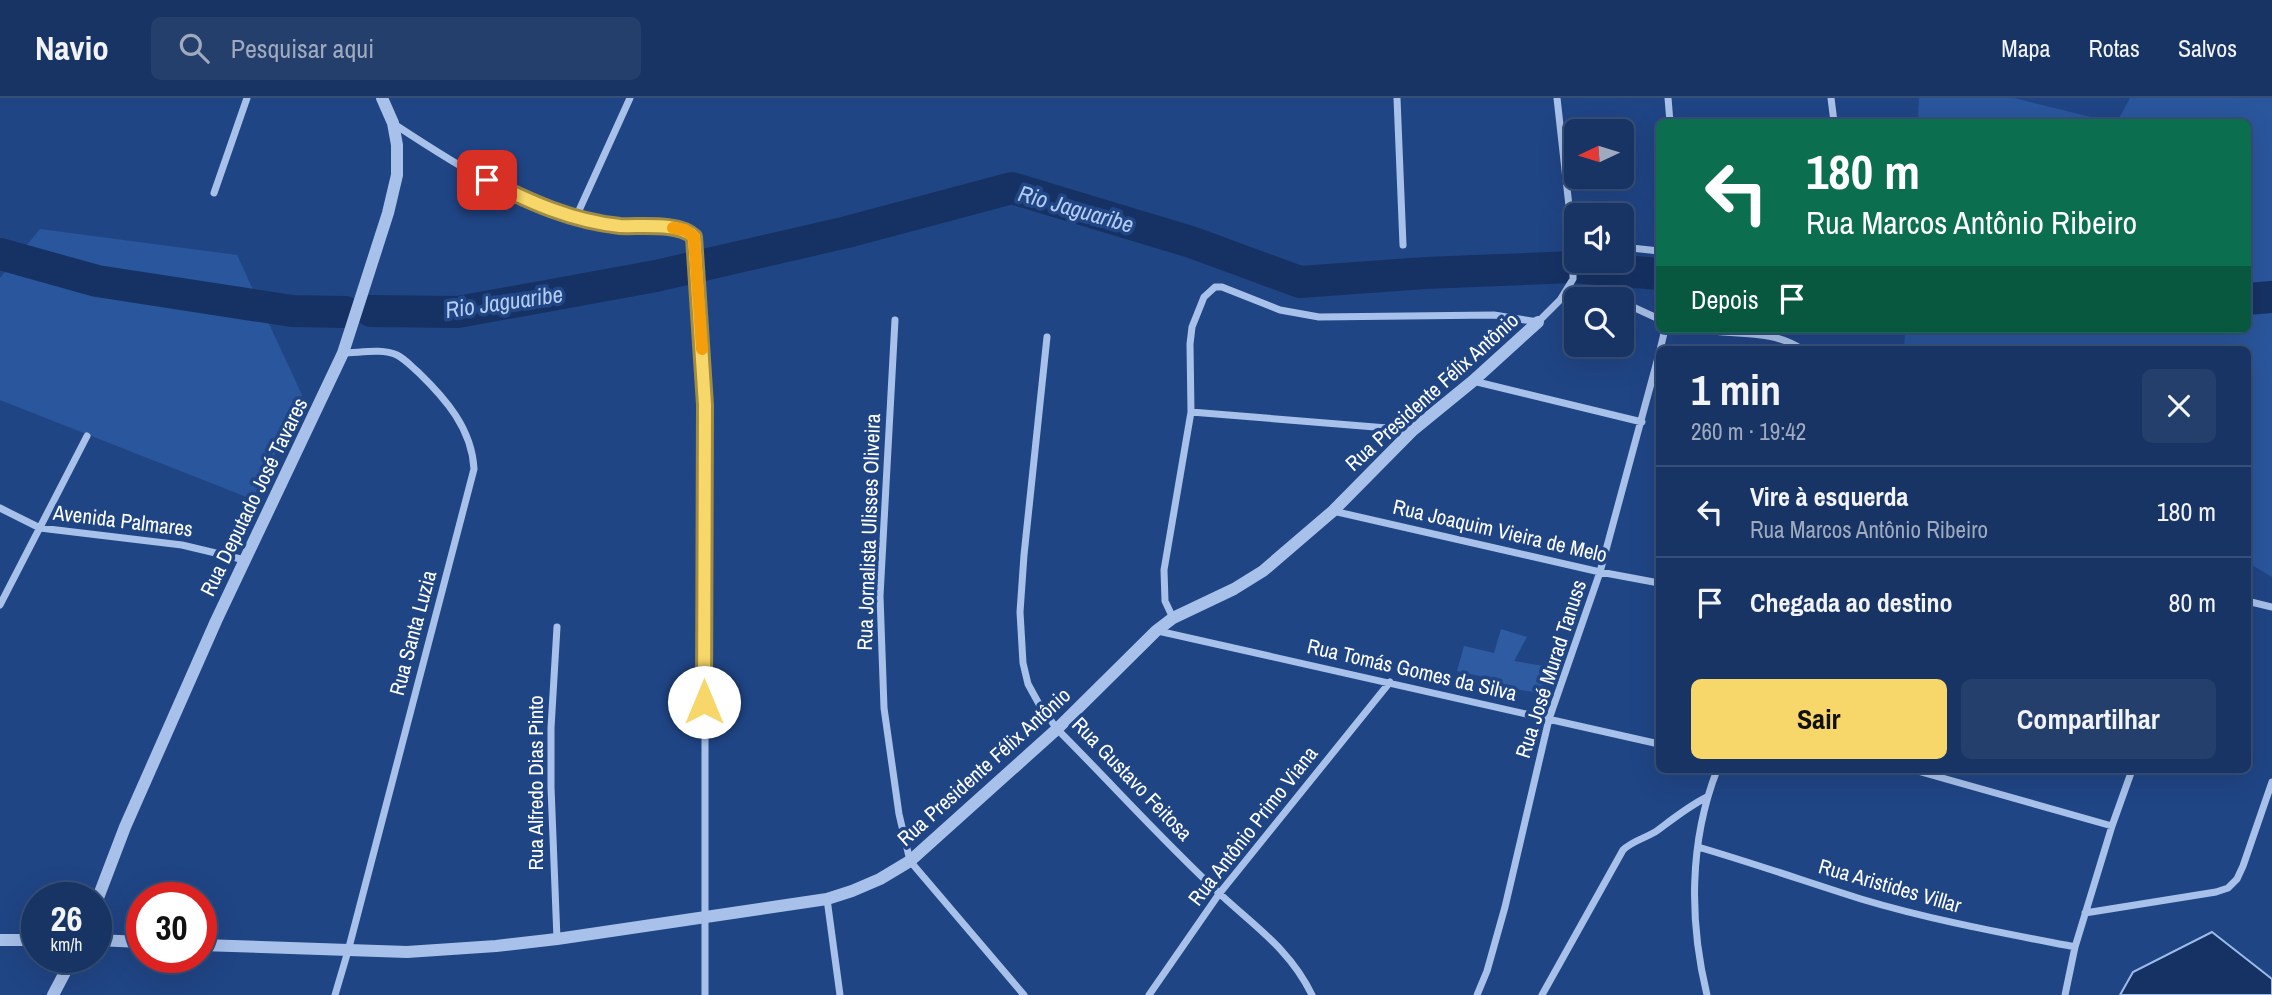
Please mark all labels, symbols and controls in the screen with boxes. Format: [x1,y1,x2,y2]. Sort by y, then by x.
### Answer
search box [151,17,641,80]
text: Navio [35,26,109,70]
icon: search [175,29,213,67]
text: Pesquisar aqui [231,31,374,66]
text: Mapa [2001,32,2051,64]
text: Rotas [2089,32,2140,64]
text: Salvos [2178,32,2237,64]
north arrow [1564,119,1634,189]
map controls [1564,119,1634,357]
text: 180 m [1806,138,1920,204]
icon: left [1691,147,1782,238]
pin [457,150,517,210]
icon: arrive [468,161,506,199]
water label: Rio Jaguaribe [1015,177,1137,240]
text: Rua Marcos Antônio Ribeiro [1806,201,2137,244]
button: sound [1564,203,1634,273]
water label: Rio Jaguaribe [443,278,565,325]
icon: arrive [1773,280,1811,318]
text: Depois [1691,282,1759,317]
button: search [1564,287,1634,357]
street label: Rua Presidente Félix Antônio [1339,306,1525,477]
text: 1 min [1691,362,1781,418]
button: close [2142,369,2216,443]
street label: Rua Deputado José Tavares [193,393,314,601]
street label: Rua Jornalista Ulisses Oliveira [850,412,887,651]
text: 260 m · 19:42 [1691,416,1806,447]
text: Vire à esquerda [1750,479,1908,514]
street label: Rua Joaquim Vieira de Melo [1390,492,1610,569]
icon: left [1691,493,1729,531]
text: 180 m [2157,494,2216,529]
street label: Avenida Palmares [51,497,195,543]
text: Rua Marcos Antônio Ribeiro [1750,514,1988,545]
street label: Rua Santa Luzia [382,567,443,699]
street label: Rua José Murad Tanuss [1508,576,1593,762]
icon: arrive [1691,584,1729,622]
text: Chegada ao destino [1750,585,1953,620]
text: 80 m [2169,585,2216,620]
street label: Rua Tomás Gomes da Silva [1305,631,1520,708]
position arrow [667,665,741,739]
button: Sair [1691,679,1947,759]
button: Compartilhar [1961,679,2216,759]
street label: Rua Presidente Félix Antônio [891,681,1077,852]
street label: Rua Alfredo Dias Pinto [521,695,550,871]
street label: Rua Gustavo Feitosa [1066,710,1199,847]
street label: Rua Antônio Primo Viana [1181,740,1324,911]
street label: Rua Aristides Villar [1815,851,1965,920]
speed limit sign: 30 [126,882,217,973]
text: 26 [51,895,82,942]
text: km/h [51,932,83,957]

